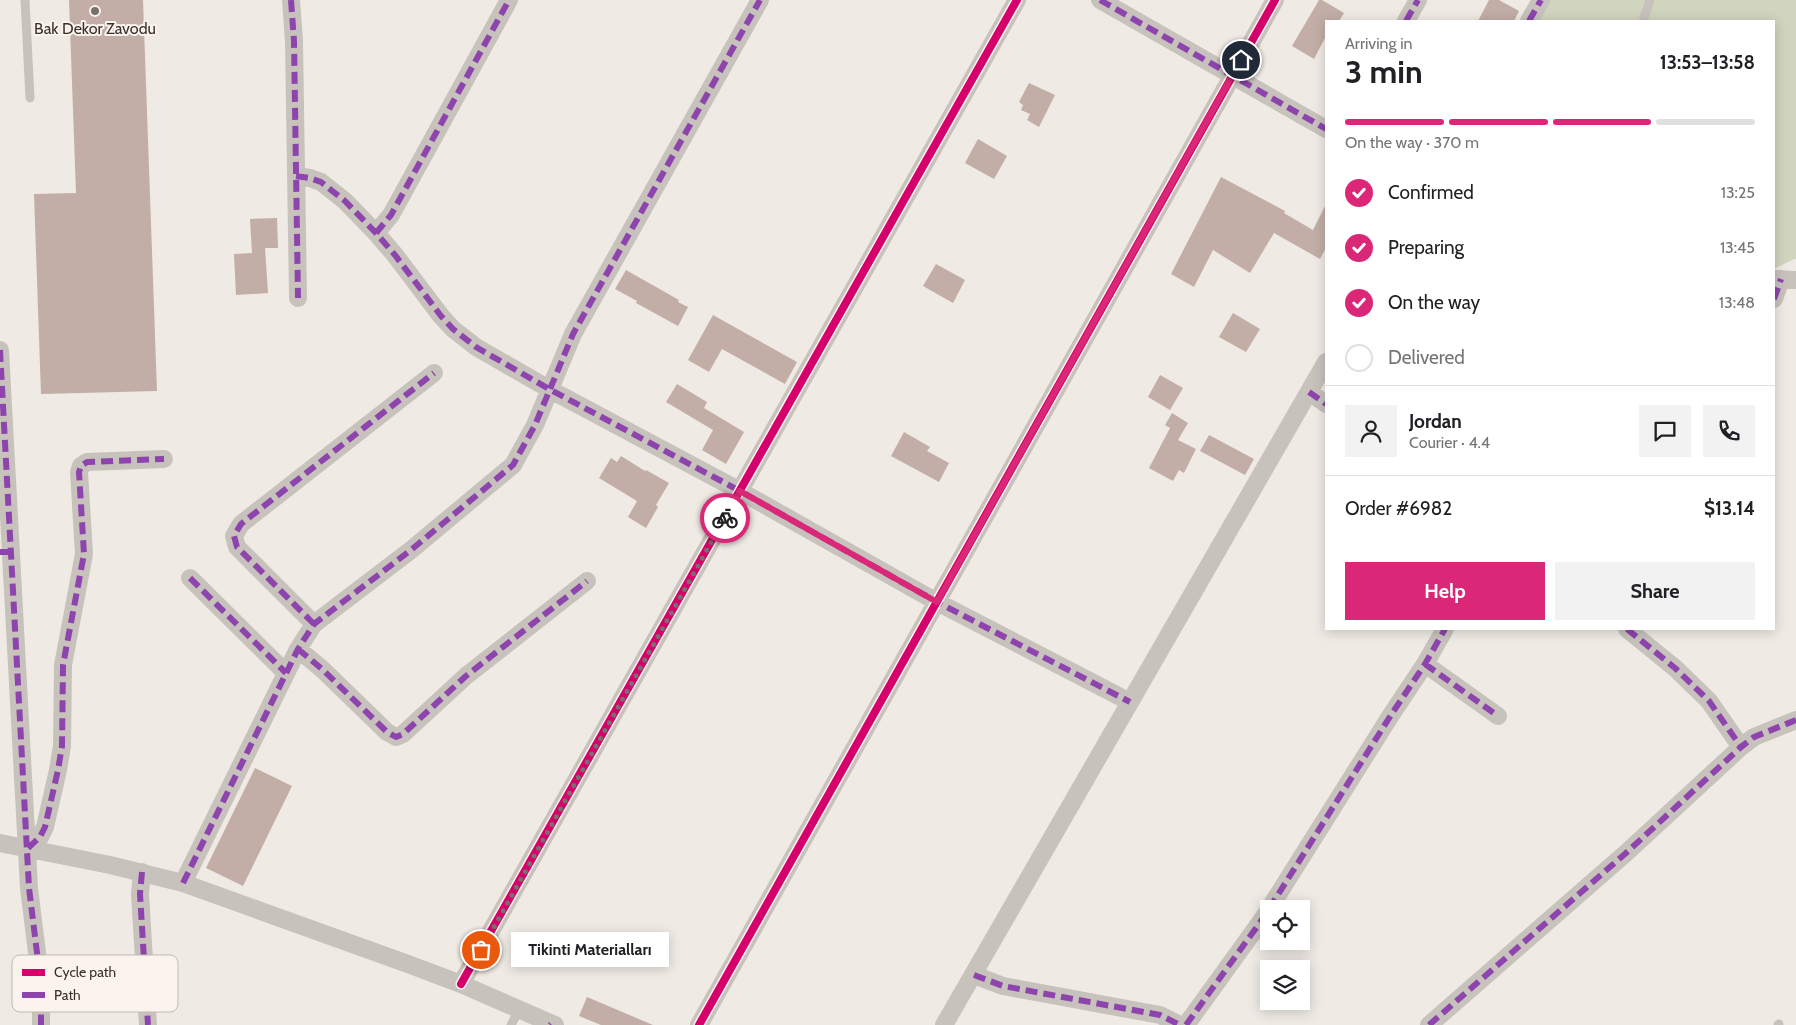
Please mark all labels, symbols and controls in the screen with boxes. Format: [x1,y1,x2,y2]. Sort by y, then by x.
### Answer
marker: Bak Dekor Zavodu [89,5,101,17]
place label: Bak Dekor Zavodu [34,19,156,38]
text: Arriving in [1345,34,1412,53]
pin [1220,39,1262,81]
icon: home [1227,46,1255,74]
text: 13:53–13:58 [1660,51,1755,74]
text: 3 min [1345,52,1423,91]
text: On the way · 370 m [1345,133,1479,152]
icon: check [1345,179,1373,207]
text: Confirmed [1388,181,1474,204]
text: 13:25 [1721,183,1755,202]
icon: check [1345,234,1373,262]
text: Preparing [1388,236,1464,259]
text: 13:45 [1720,238,1755,257]
icon: check [1345,289,1373,317]
text: On the way [1388,291,1480,314]
text: 13:48 [1719,293,1755,312]
text: Delivered [1388,346,1465,369]
button: person [1345,405,1397,457]
button: chat [1639,405,1691,457]
button: phone [1703,405,1755,457]
text: Jordan [1409,410,1462,433]
text: Courier · 4.4 [1409,433,1490,452]
courier [700,493,750,543]
text: Order #6982 [1345,497,1452,520]
text: $13.14 [1704,497,1755,520]
icon: bike [711,504,739,532]
button: Help [1345,562,1545,620]
button: Share [1555,562,1755,620]
map controls [1260,900,1310,1010]
button: locate [1260,900,1310,950]
pin [460,929,502,971]
callout: Tikinti Materialları [511,932,668,968]
icon: bag [467,936,495,964]
text: Tikinti Materialları [528,940,652,959]
legend [12,955,178,1012]
button: layers [1260,960,1310,1010]
text: Cycle path [54,963,116,981]
text: Path [54,986,81,1004]

